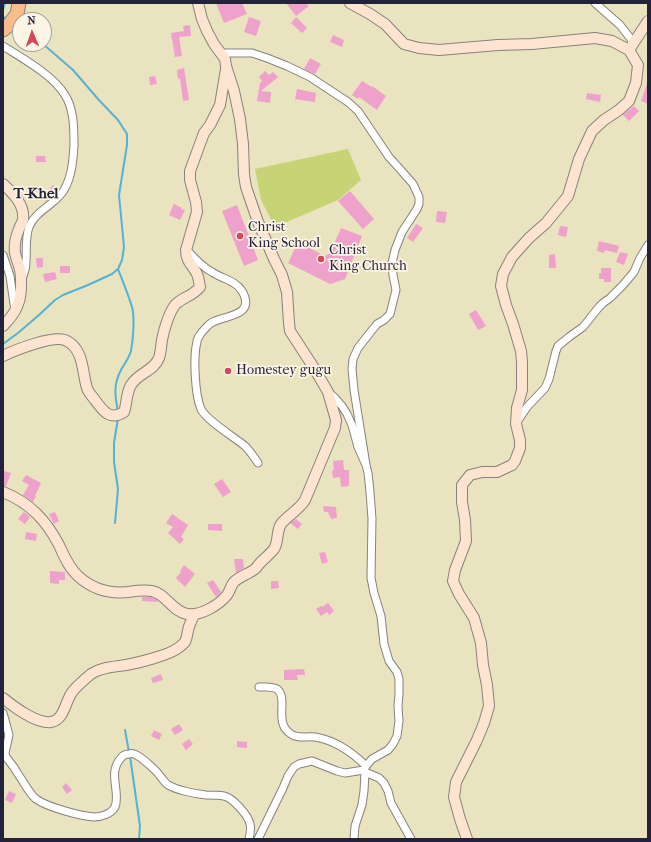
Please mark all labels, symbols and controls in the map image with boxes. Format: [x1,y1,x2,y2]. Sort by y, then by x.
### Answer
north arrow [12,12,52,52]
text: N [27,14,36,27]
district label: T-Khel [14,185,58,203]
place label: Christ King School [248,220,320,252]
marker: Christ King School [235,231,245,241]
place label: Christ King Church [329,243,407,276]
marker: Christ King Church [316,254,326,264]
place label: Homestey gugu [236,363,331,379]
marker: Homestey gugu [223,366,233,376]

